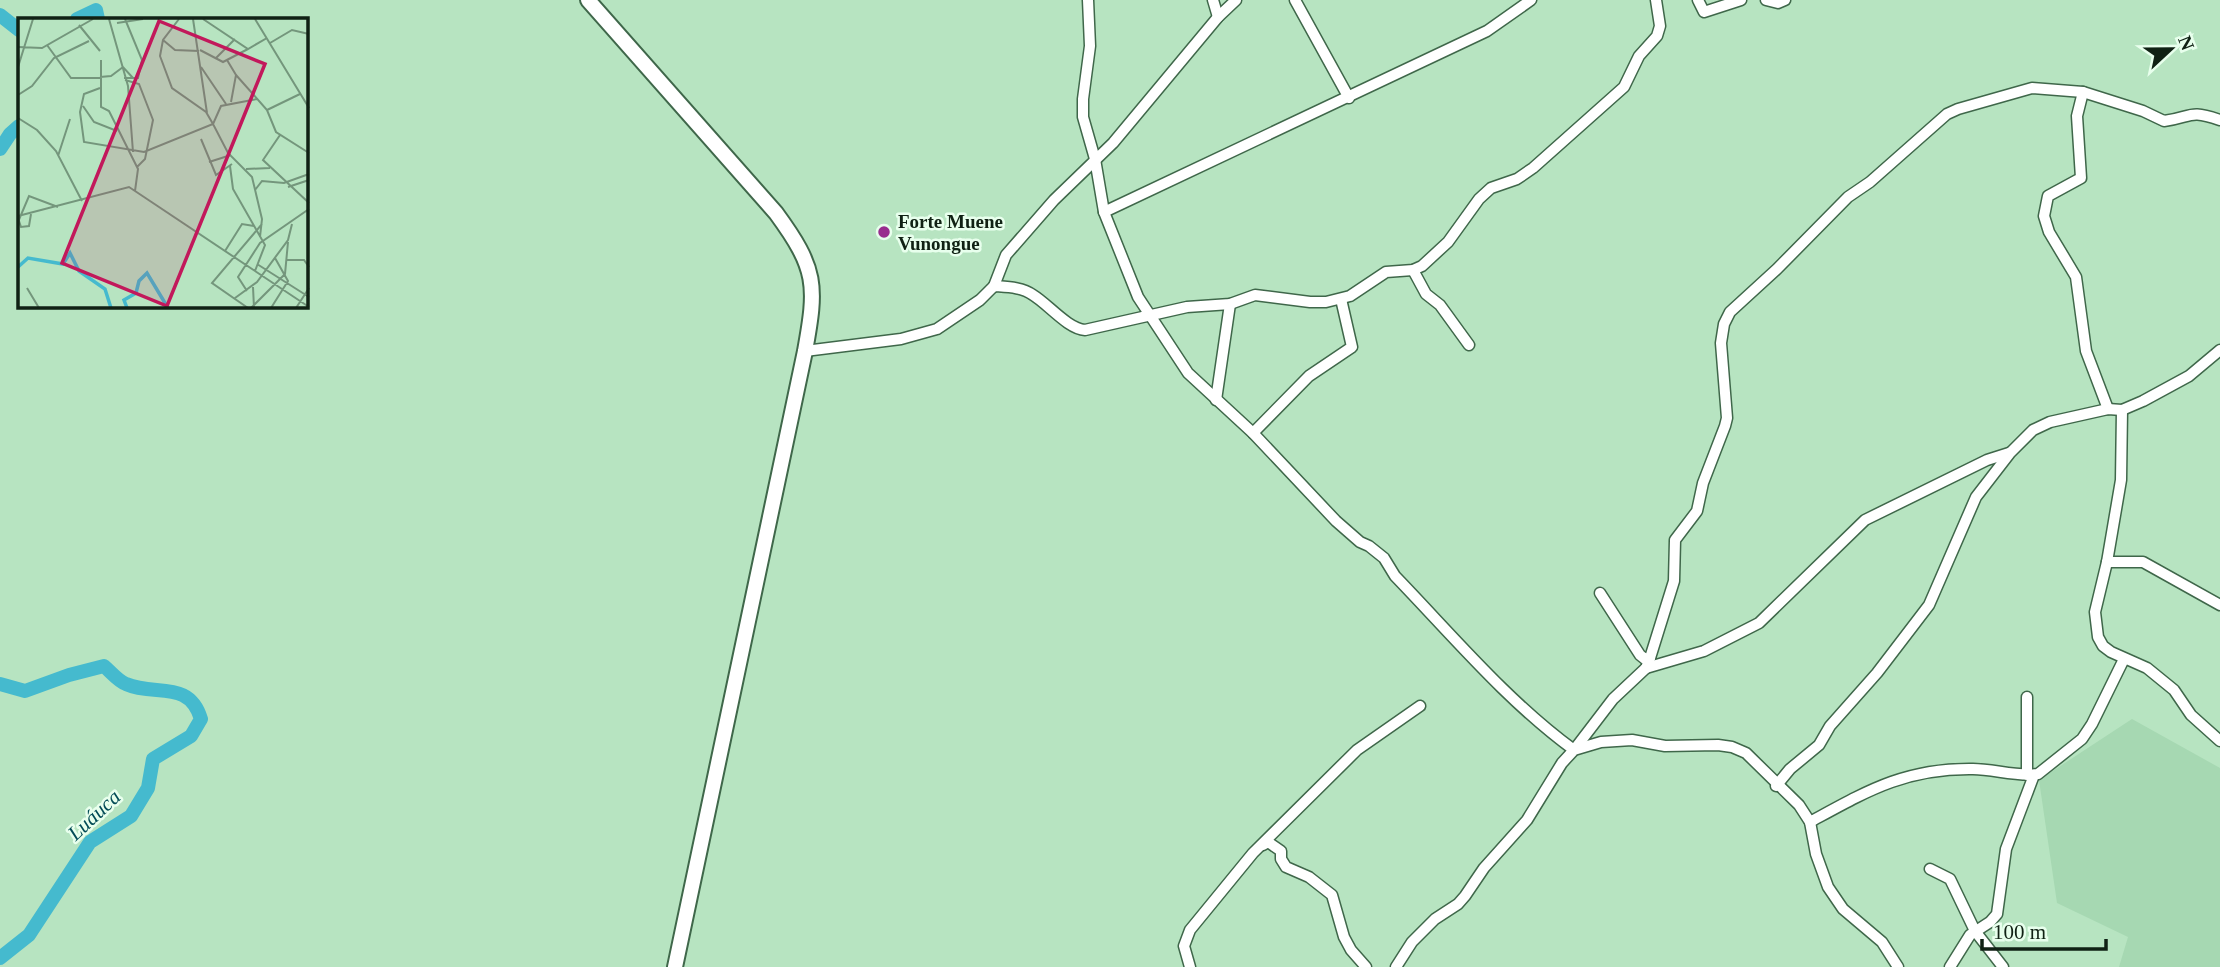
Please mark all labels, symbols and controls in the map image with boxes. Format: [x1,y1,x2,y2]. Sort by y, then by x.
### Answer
north arrow [2136,14,2206,84]
inset map [18,18,308,308]
text: N [2174,33,2199,53]
place label: Forte Muene Vunongue [898,211,1003,254]
marker: Forte Muene Vunongue [876,224,892,240]
water label: Luáuca [62,785,125,846]
scale bar [1982,908,2106,952]
text: 100 m [1993,920,2046,944]

